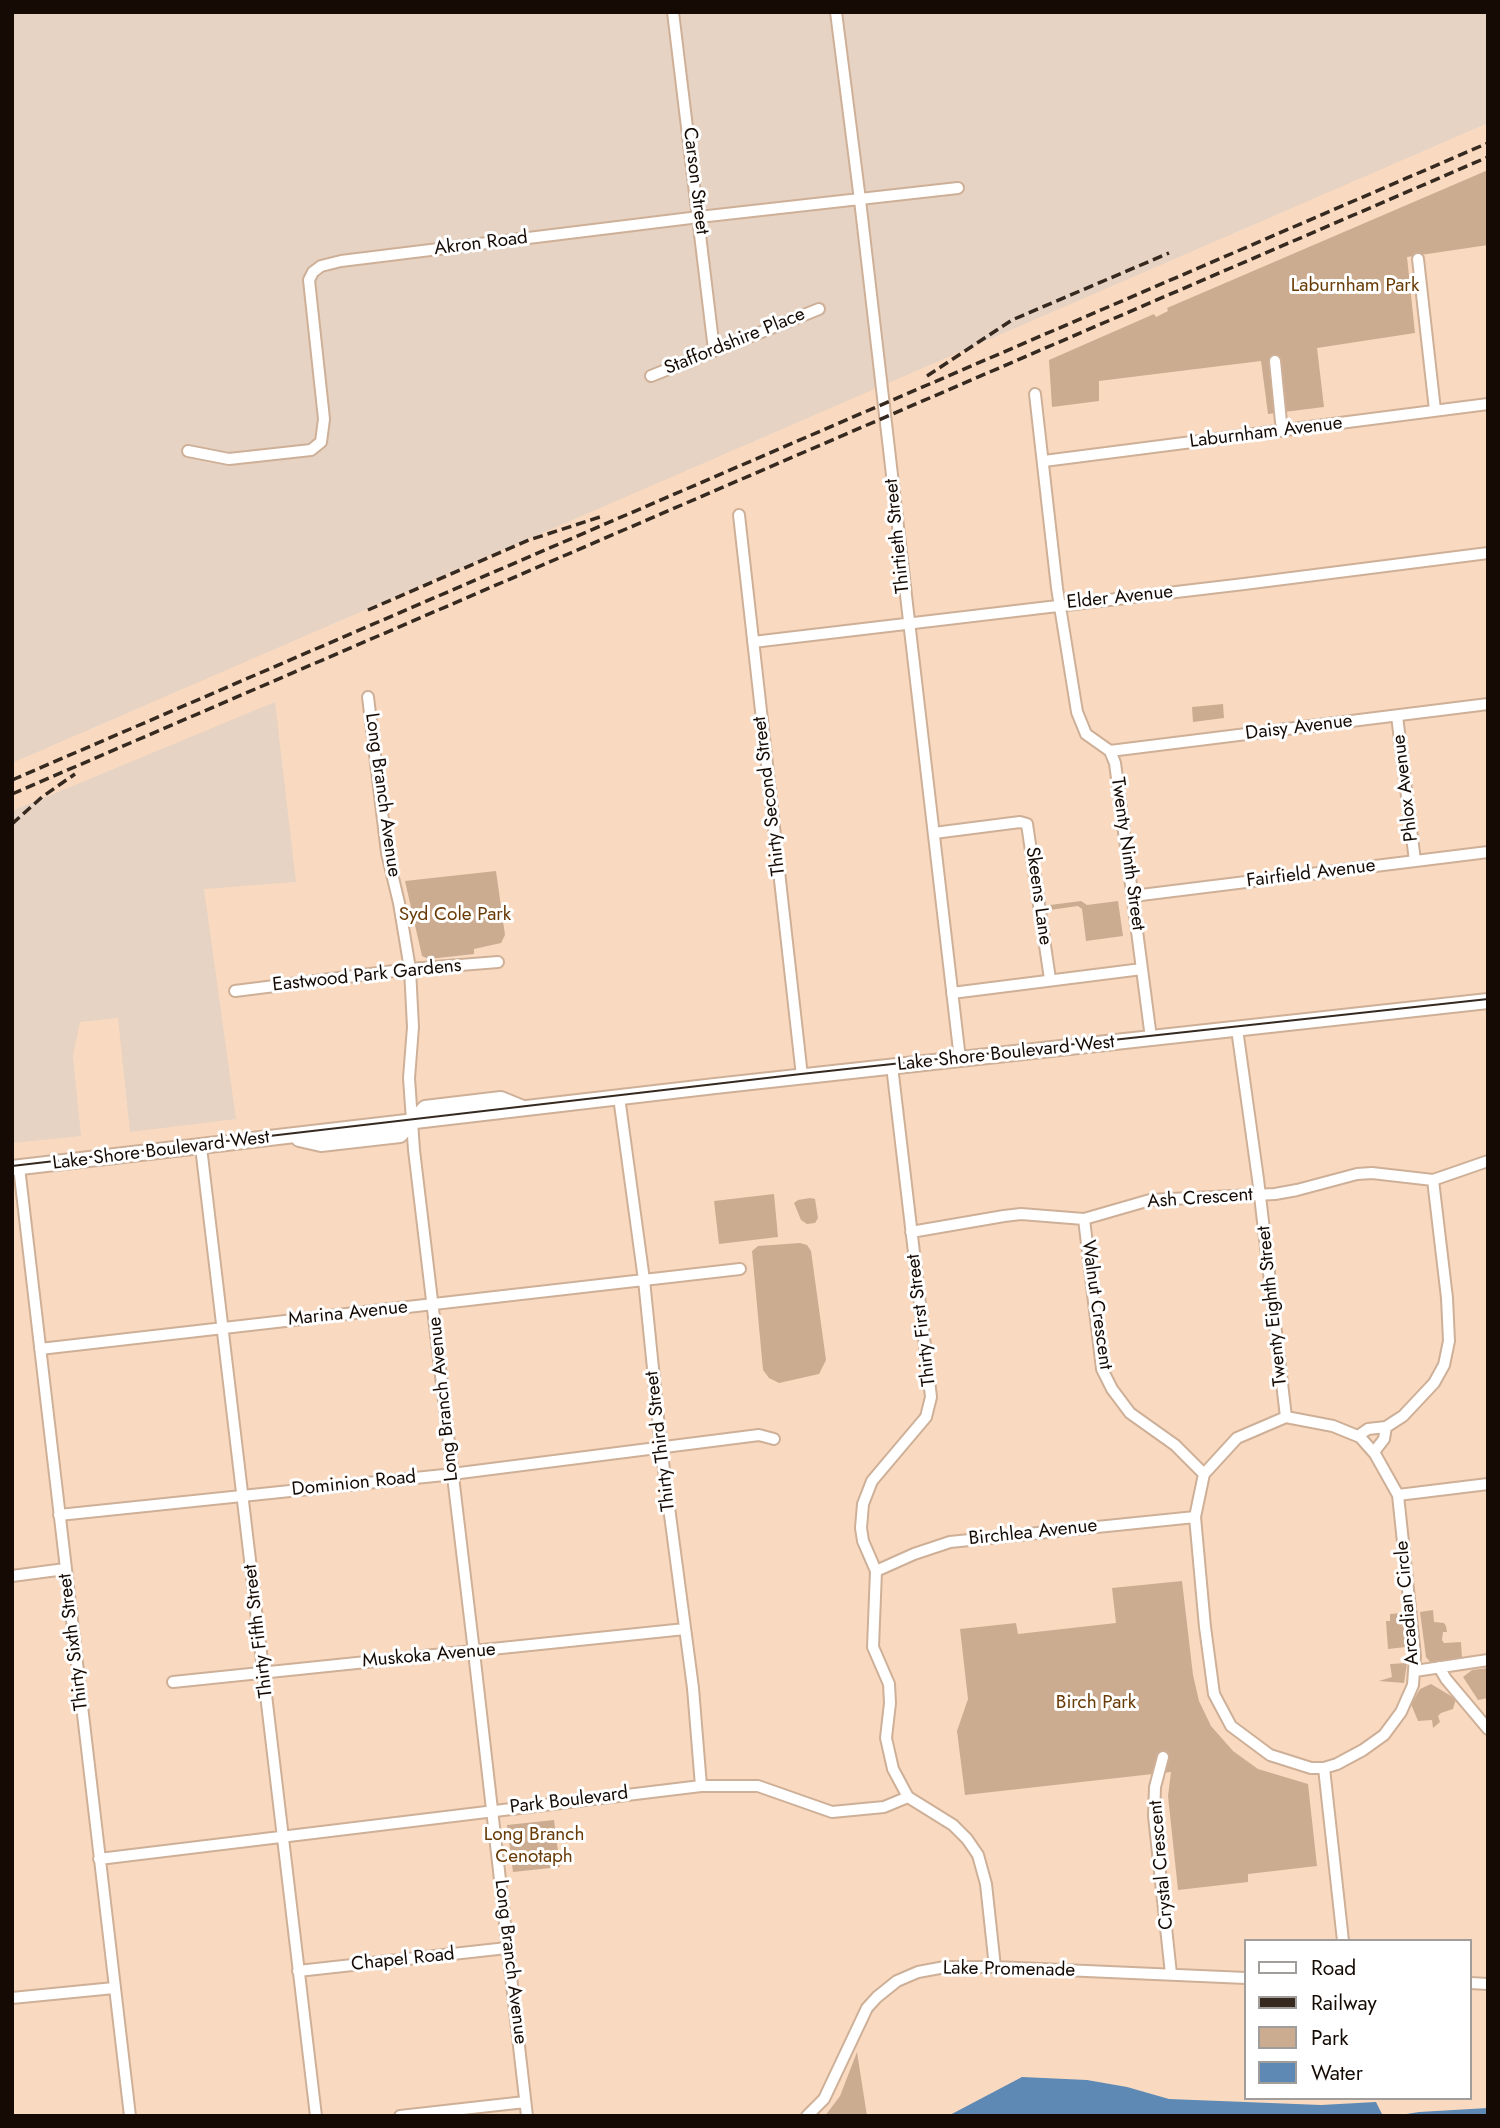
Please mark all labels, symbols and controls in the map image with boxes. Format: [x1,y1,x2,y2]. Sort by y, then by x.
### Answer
street label: Carson Street [677,126,713,236]
street label: Akron Road [433,227,529,261]
park label: Laburnham Park [1291,275,1419,297]
street label: Staffordshire Place [661,303,809,381]
street label: Laburnham Avenue [1188,412,1344,454]
street label: Thirtieth Street [881,478,915,594]
street label: Elder Avenue [1066,581,1174,615]
street label: Daisy Avenue [1244,710,1354,746]
street label: Long Branch Avenue [359,711,405,879]
street label: Thirty Second Street [749,715,791,877]
street label: Phlox Avenue [1388,733,1424,843]
street label: Twenty Ninth Street [1105,776,1149,932]
street label: Skeens Lane [1020,845,1056,947]
street label: Fairfield Avenue [1245,855,1377,893]
park label: Syd Cole Park [399,904,511,926]
street label: Eastwood Park Gardens [271,955,463,997]
street label: Lake Shore Boulevard West [896,1031,1116,1077]
street label: Lake Shore Boulevard West [51,1126,271,1176]
street label: Ash Crescent [1146,1184,1254,1214]
street label: Twenty Eighth Street [1253,1225,1293,1387]
street label: Walnut Crescent [1076,1239,1116,1371]
street label: Thirty First Street [903,1253,941,1387]
street label: Marina Avenue [287,1296,409,1332]
street label: Long Branch Avenue [424,1315,464,1483]
street label: Thirty Third Street [641,1370,681,1512]
street label: Dominion Road [291,1466,417,1502]
street label: Birchlea Avenue [968,1515,1098,1551]
street label: Arcadian Circle [1391,1540,1425,1666]
street label: Thirty Fifth Street [239,1563,279,1699]
street label: Thirty Sixth Street [54,1572,94,1712]
street label: Muskoka Avenue [361,1639,497,1673]
park label: Birch Park [1056,1692,1136,1714]
street label: Park Boulevard [508,1782,630,1820]
street label: Crystal Crescent [1145,1799,1179,1931]
park label: Long Branch Cenotaph [484,1824,584,1868]
street label: Long Branch Avenue [489,1878,531,2046]
legend [1244,1939,1472,2100]
street label: Chapel Road [350,1943,456,1977]
text: Road [1311,1953,1356,1983]
street label: Lake Promenade [943,1957,1075,1983]
text: Railway [1311,1988,1377,2018]
text: Park [1311,2023,1348,2053]
text: Water [1311,2058,1363,2088]

